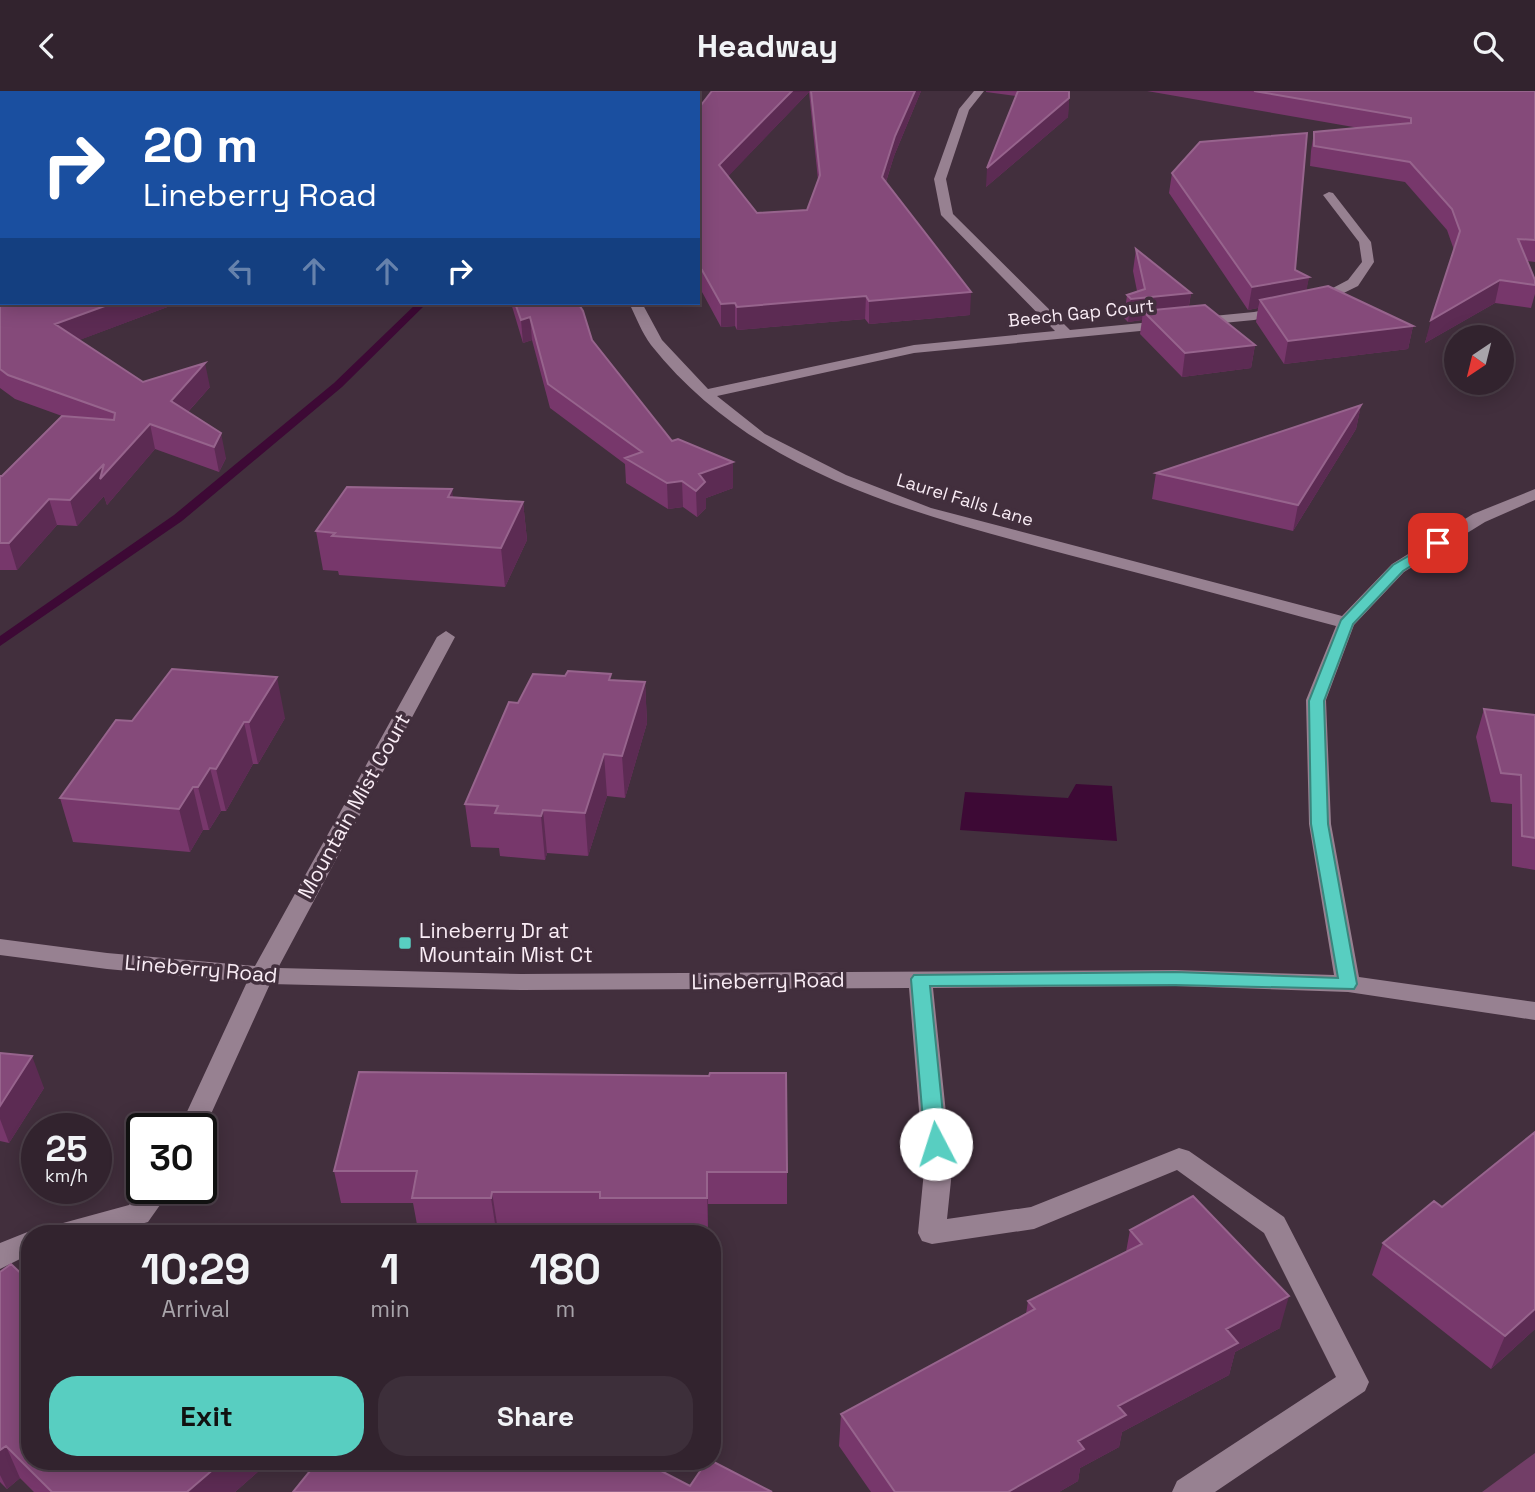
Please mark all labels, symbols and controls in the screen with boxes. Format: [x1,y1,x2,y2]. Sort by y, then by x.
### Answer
text: Headway [697,26,838,66]
icon: back [28,27,66,65]
icon: search [1469,27,1507,65]
text: 20 m [143,114,258,176]
icon: right [28,119,119,210]
text: Lineberry Road [143,175,377,215]
icon: left [222,252,260,290]
icon: ahead [295,252,333,290]
icon: ahead [368,252,406,290]
icon: right [441,252,479,290]
street label: Beech Gap Court [1007,293,1155,332]
north arrow [1444,325,1514,395]
map controls [1444,325,1514,395]
street label: Laurel Falls Lane [894,468,1036,531]
pin [1408,513,1468,573]
icon: arrive [1419,524,1457,562]
street label: Mountain Mist Court [291,708,416,903]
place label: Lineberry Dr at Mountain Mist Ct [419,917,593,968]
marker: Lineberry Dr at Mountain Mist Ct [397,935,413,951]
street label: Lineberry Road [123,948,279,989]
street label: Lineberry Road [691,966,845,995]
position arrow [899,1107,973,1181]
speed limit sign: 30 [126,1113,217,1204]
text: 25 [46,1127,87,1171]
text: km/h [45,1164,88,1187]
text: 10:29 [141,1243,250,1296]
text: 1 [381,1243,400,1296]
text: 180 [530,1243,601,1296]
text: Arrival [161,1294,230,1324]
text: min [370,1294,410,1324]
text: m [556,1294,575,1324]
button: Exit [49,1376,364,1456]
button: Share [378,1376,693,1456]

